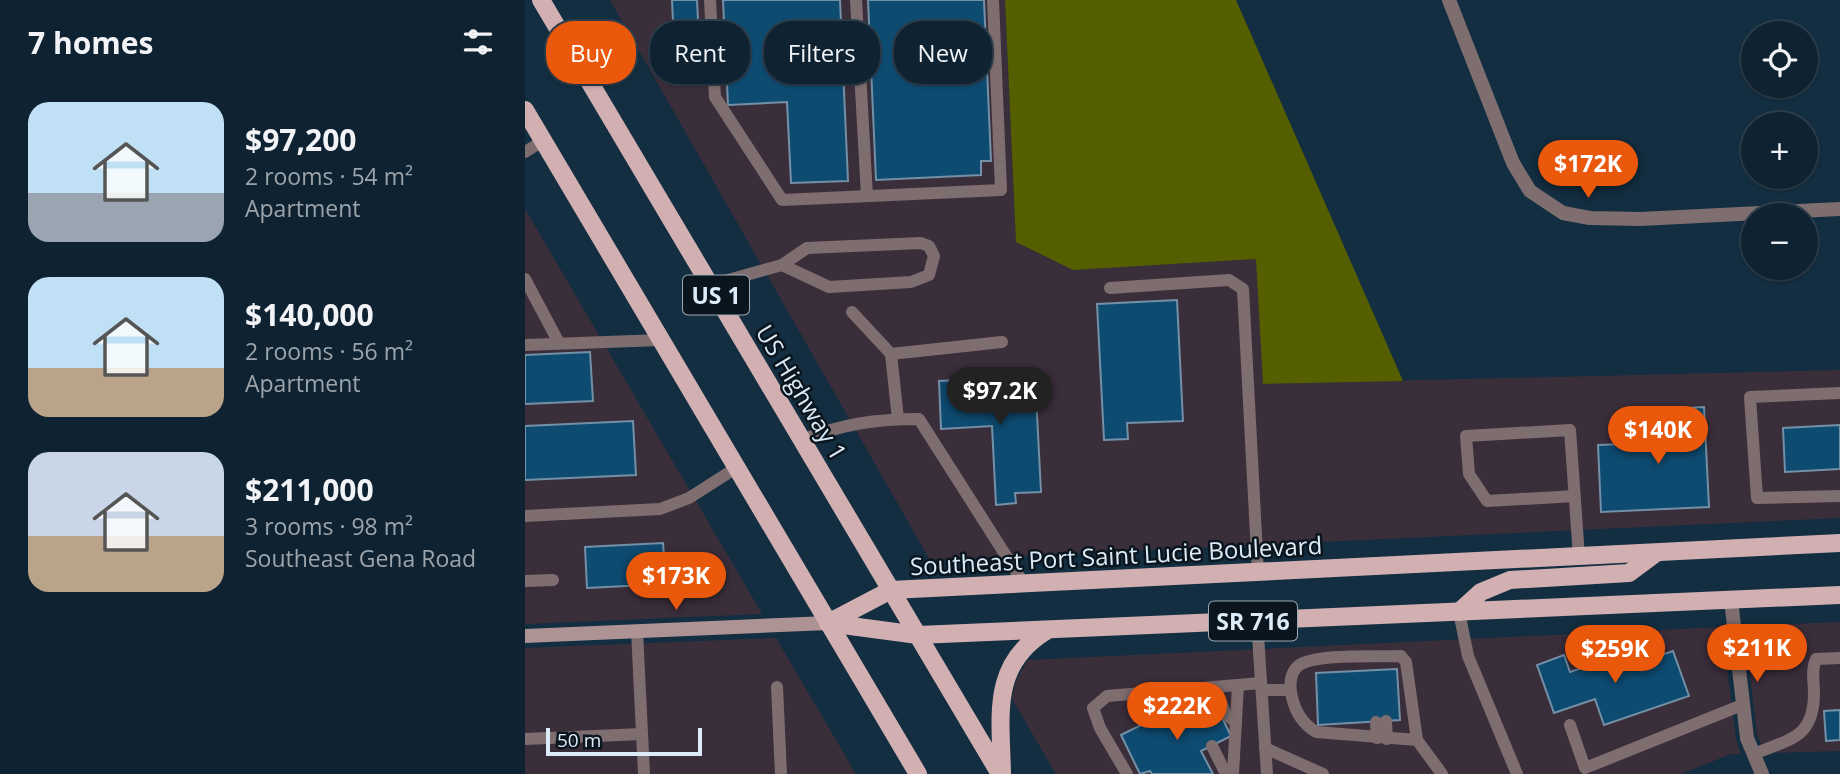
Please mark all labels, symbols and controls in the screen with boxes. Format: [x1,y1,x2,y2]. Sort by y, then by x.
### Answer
chip: Buy [546,21,636,84]
chip: Rent [650,21,750,84]
chip: Filters [764,21,880,84]
chip: New [894,21,992,84]
map controls [1741,21,1818,280]
button: locate [1741,21,1818,98]
text: 7 homes [28,22,153,63]
icon: filters [459,23,497,61]
button: + [1741,112,1818,189]
text: $97,200 [245,119,356,160]
icon: home [84,130,168,214]
pin: $172K [1539,140,1637,200]
text: $172K [1554,147,1622,179]
text: 2 rooms · 54 m² [245,160,413,192]
text: Apartment [245,192,361,224]
button: − [1741,203,1818,280]
road number: US 1 [683,276,749,314]
text: $140,000 [245,294,374,335]
icon: home [84,305,168,389]
street label: US Highway 1 [749,318,855,466]
text: 2 rooms · 56 m² [245,335,413,367]
text: Apartment [245,367,361,399]
pin: $97.2K [943,368,1057,427]
text: $97.2K [963,374,1037,406]
pin: $140K [1609,406,1707,466]
text: $140K [1624,413,1692,445]
text: $211,000 [245,469,374,510]
icon: home [84,480,168,564]
text: 3 rooms · 98 m² [245,510,413,542]
street label: Southeast Port Saint Lucie Boulevard [909,528,1323,582]
text: Southeast Gena Road [245,542,476,574]
pin: $173K [627,552,725,612]
text: $173K [642,559,710,591]
road number: SR 716 [1209,601,1297,640]
pin: $211K [1708,624,1806,684]
pin: $259K [1566,626,1664,685]
text: $211K [1723,631,1791,663]
text: $259K [1581,632,1649,664]
pin: $222K [1128,682,1226,742]
text: $222K [1143,689,1211,721]
scale bar [546,725,702,757]
text: 50 m [557,727,601,753]

